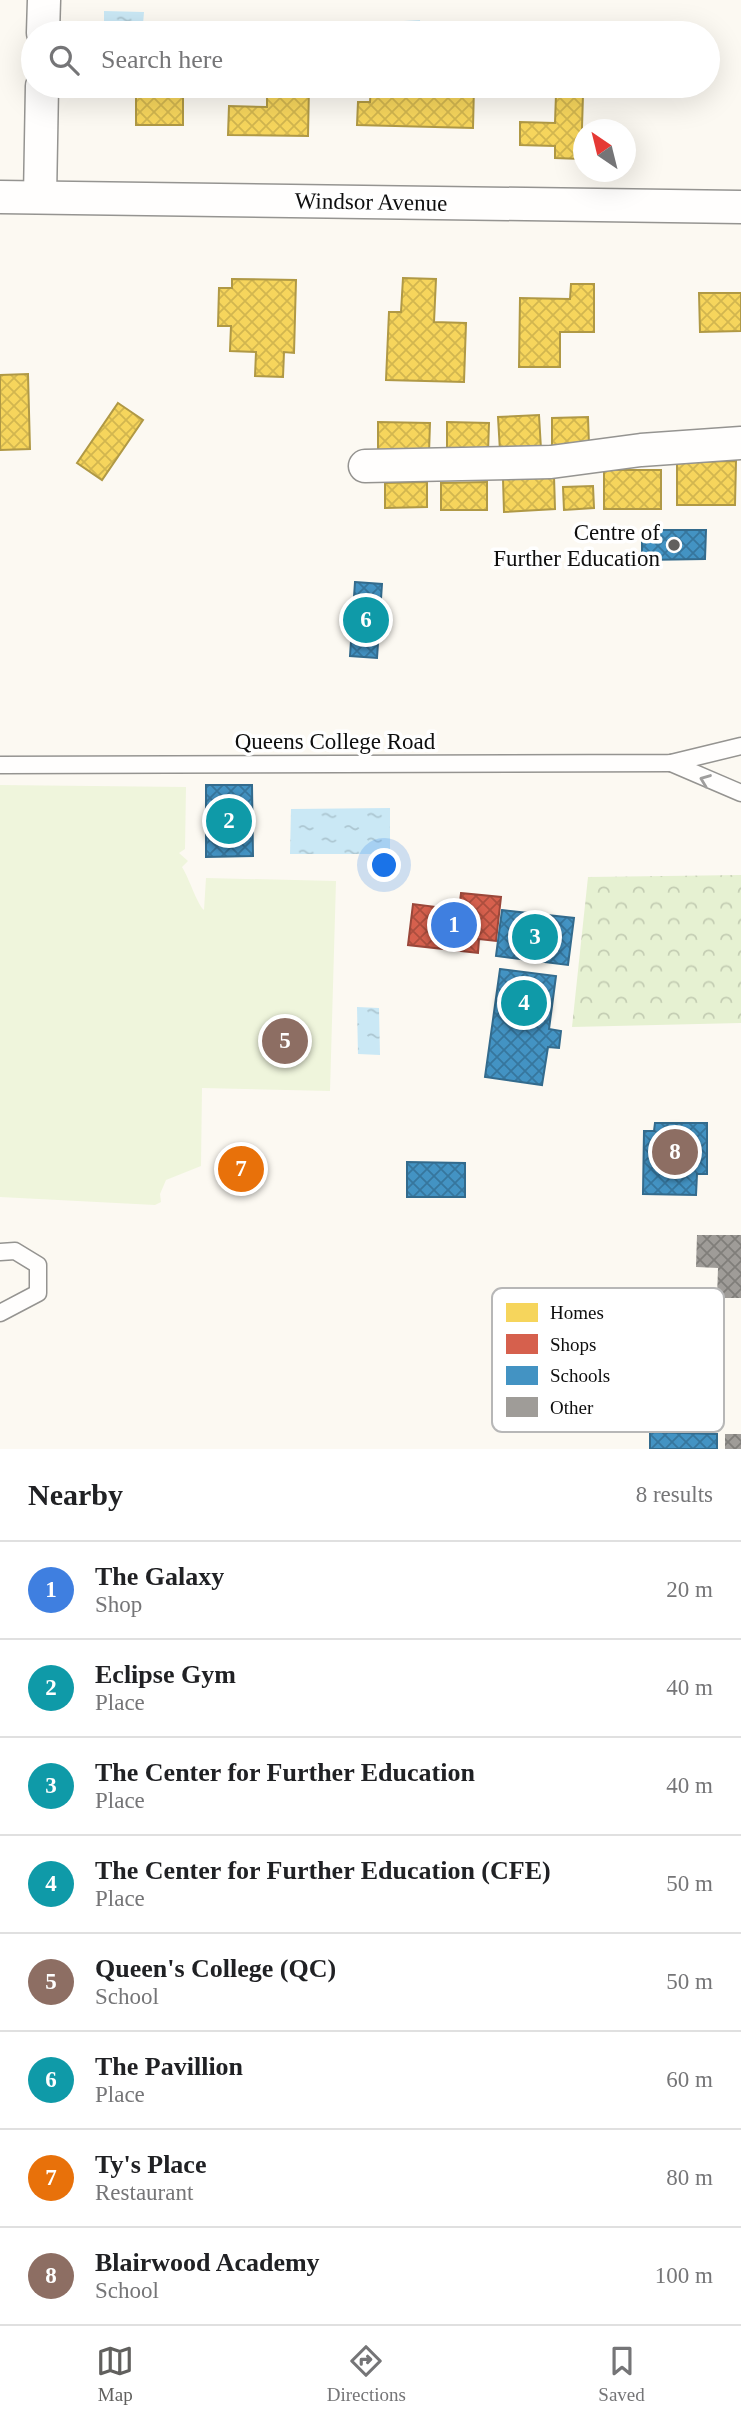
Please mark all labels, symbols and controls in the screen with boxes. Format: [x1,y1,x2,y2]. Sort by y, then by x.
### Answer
search box [21,21,720,98]
icon: search [45,41,83,79]
text: Search here [101,45,223,74]
north arrow [573,119,636,182]
street label: Windsor Avenue [294,188,448,216]
place label: Centre of Further Education [493,520,660,571]
marker: Centre of Further Education [666,537,682,553]
pin: 6 [343,594,389,646]
street label: Queens College Road [235,729,436,754]
one-way arrow [700,774,712,788]
pin: 2 [206,795,252,847]
your location [367,848,401,882]
pin: 1 [431,899,477,951]
pin: 3 [512,911,558,963]
pin: 4 [501,977,547,1029]
pin: 5 [262,1015,308,1067]
pin: 8 [652,1126,698,1178]
pin: 7 [218,1143,264,1195]
legend [492,1288,724,1432]
text: Homes [550,1302,604,1323]
text: Shops [550,1334,596,1355]
text: Schools [550,1365,610,1386]
text: Other [550,1397,594,1418]
text: Nearby [28,1478,123,1511]
text: 8 results [636,1482,713,1507]
text: The Galaxy [95,1562,224,1591]
text: 1 [45,1577,57,1602]
text: 20 m [666,1577,713,1602]
text: Shop [95,1592,142,1617]
text: Eclipse Gym [95,1660,236,1689]
text: 2 [45,1675,57,1700]
text: 40 m [666,1675,713,1700]
text: Place [95,1690,145,1715]
text: The Center for Further Education [95,1758,475,1787]
text: 3 [45,1773,57,1798]
text: 40 m [666,1773,713,1798]
text: Place [95,1788,145,1813]
text: The Center for Further Education (CFE) [95,1856,551,1885]
text: 4 [45,1871,57,1896]
text: 50 m [666,1871,713,1896]
text: Place [95,1886,145,1911]
text: Queen's College (QC) [95,1954,336,1983]
text: 5 [45,1969,57,1994]
text: 50 m [666,1969,713,1994]
text: School [95,1984,159,2009]
text: The Pavillion [95,2052,243,2081]
text: 6 [45,2067,57,2092]
text: 60 m [666,2067,713,2092]
text: Place [95,2082,145,2107]
text: Ty's Place [95,2150,206,2179]
text: 7 [45,2165,57,2190]
text: 80 m [666,2165,713,2190]
text: Restaurant [95,2180,193,2205]
text: Blairwood Academy [95,2248,320,2277]
text: 8 [45,2263,57,2288]
text: 100 m [655,2263,713,2288]
text: School [95,2278,159,2303]
tab: Map [96,2342,134,2406]
tab: Directions [327,2342,406,2406]
tab: Saved [598,2342,645,2406]

